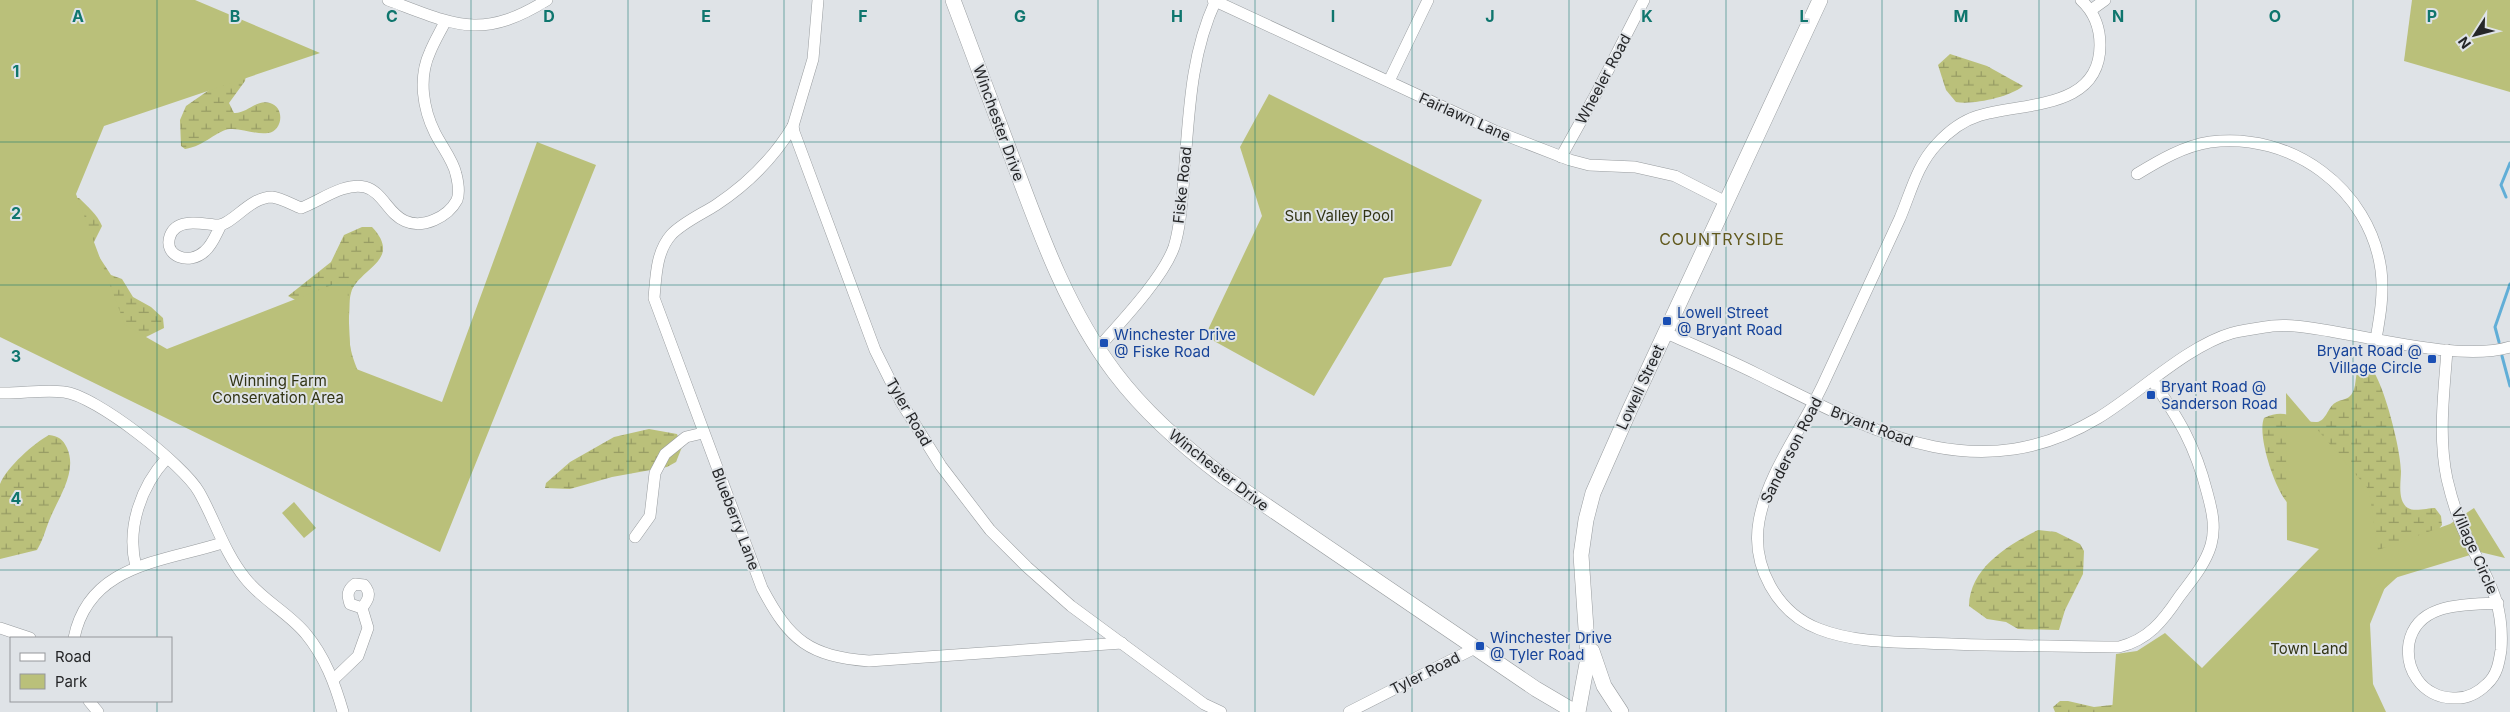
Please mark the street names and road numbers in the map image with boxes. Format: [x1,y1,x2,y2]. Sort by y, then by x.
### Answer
street label: Wheeler Road [1571,31,1635,127]
street label: Winchester Drive [969,62,1029,184]
street label: Fairlawn Lane [1416,88,1514,146]
street label: Fiske Road [1169,145,1195,225]
street label: Lowell Street [1612,341,1668,433]
street label: Tyler Road [882,374,936,450]
street label: Sanderson Road [1756,394,1826,506]
street label: Bryant Road [1828,402,1916,450]
street label: Winchester Drive [1165,425,1273,515]
street label: Blueberry Lane [708,465,764,573]
street label: Village Circle [2447,505,2503,597]
street label: Tyler Road [1387,647,1463,699]

